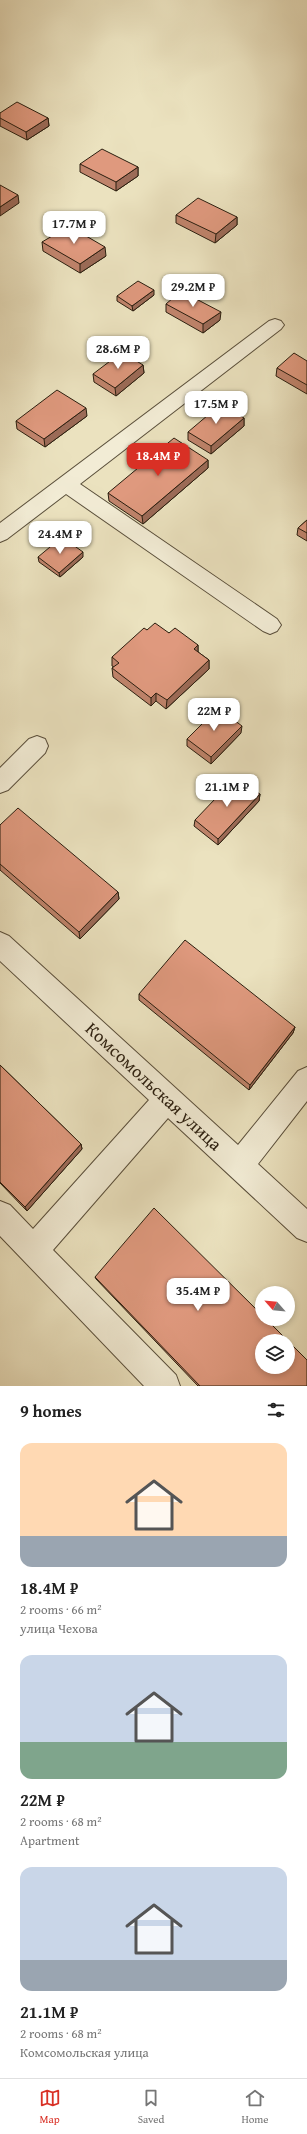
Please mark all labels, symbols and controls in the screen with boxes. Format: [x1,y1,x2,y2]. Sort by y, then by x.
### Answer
pin: 17.7M ₽ [37,211,111,245]
text: 17.7M ₽ [52,214,96,233]
pin: 29.2M ₽ [156,274,230,308]
text: 29.2M ₽ [171,277,215,296]
pin: 28.6M ₽ [81,336,155,370]
text: 28.6M ₽ [96,339,140,358]
pin: 17.5M ₽ [179,391,253,425]
text: 17.5M ₽ [194,394,238,413]
pin: 18.4M ₽ [121,443,195,477]
text: 18.4M ₽ [136,446,180,465]
pin: 24.4M ₽ [23,521,97,555]
text: 24.4M ₽ [38,524,82,543]
pin: 22M ₽ [186,698,242,732]
text: 22M ₽ [197,701,231,720]
pin: 21.1M ₽ [190,774,264,808]
text: 21.1M ₽ [205,777,249,796]
street label: Комсомольская улица [80,1015,229,1157]
pin: 35.4M ₽ [161,1278,235,1312]
text: 35.4M ₽ [176,1281,220,1300]
north arrow [255,1286,295,1326]
map controls [255,1286,295,1374]
button: layers [255,1334,295,1374]
text: 9 homes [20,1398,82,1423]
icon: filters [265,1399,287,1421]
icon: home [118,1469,190,1541]
text: 18.4M ₽ [20,1575,78,1600]
text: 2 rooms · 66 m² [20,1600,102,1619]
text: улица Чехова [20,1619,98,1638]
icon: home [118,1681,190,1753]
text: 22M ₽ [20,1787,65,1812]
text: 2 rooms · 68 m² [20,1812,102,1831]
text: Apartment [20,1831,80,1850]
icon: home [118,1893,190,1965]
text: 21.1M ₽ [20,1999,78,2024]
text: 2 rooms · 68 m² [20,2024,102,2043]
text: Комсомольская улица [20,2043,149,2062]
tab: Map [39,2087,61,2127]
tab: Saved [138,2087,164,2127]
tab: Home [241,2087,268,2127]

